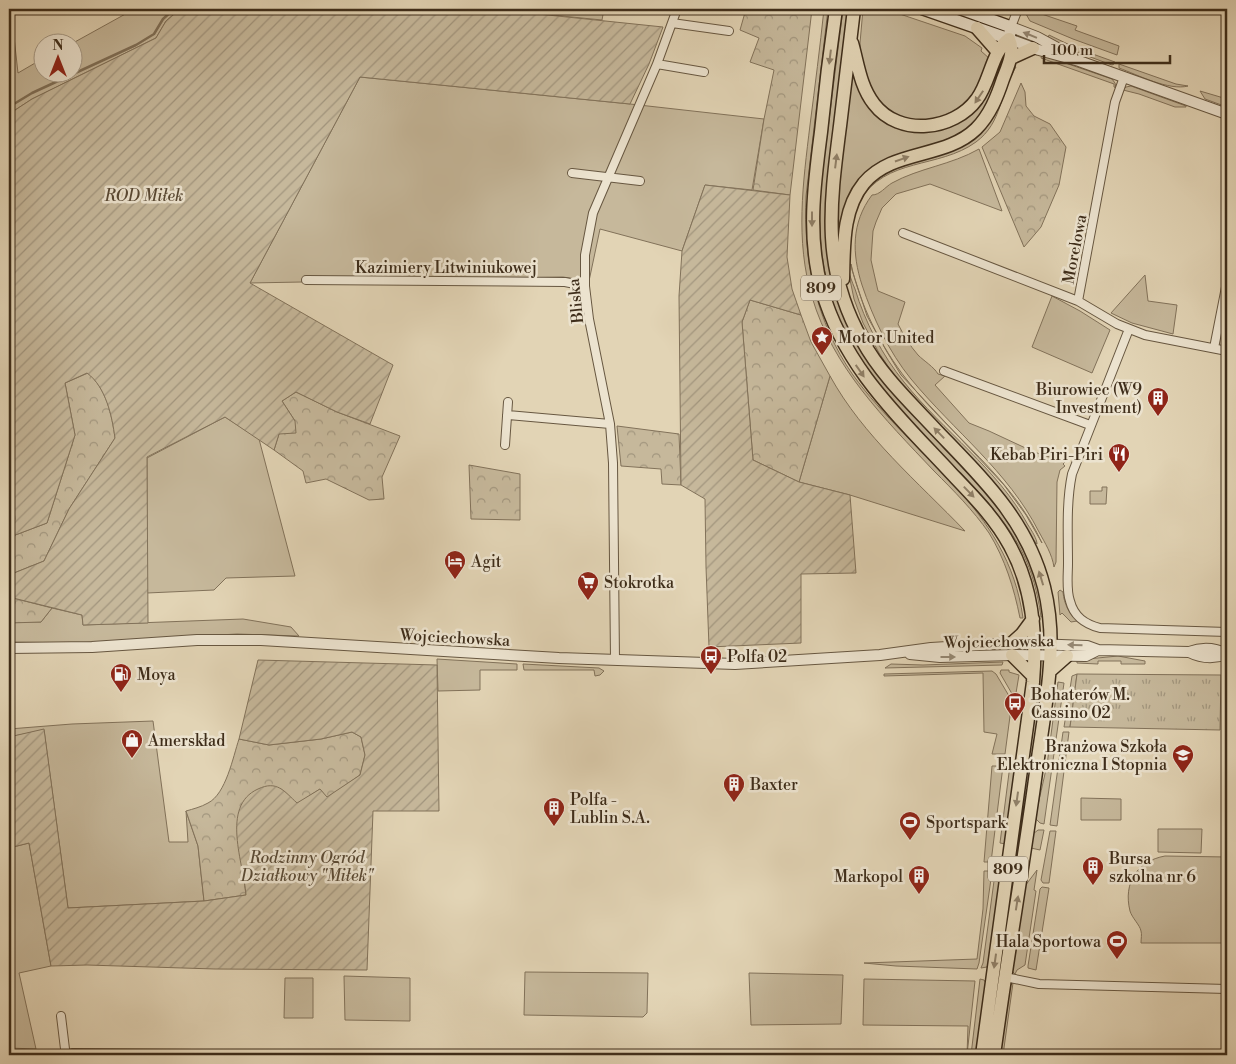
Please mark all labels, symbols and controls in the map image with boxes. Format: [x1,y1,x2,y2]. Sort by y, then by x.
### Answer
one-way arrow [1022,31,1037,39]
north arrow [32,32,82,82]
scale bar [1044,32,1170,64]
text: N [52,37,64,55]
text: 100 m [1051,41,1093,60]
one-way arrow [826,49,834,65]
one-way arrow [974,90,983,103]
one-way arrow [832,153,840,169]
one-way arrow [894,155,909,163]
park label: ROD Miłek [104,186,183,206]
one-way arrow [808,211,816,227]
street label: Morelowa [1058,212,1092,286]
street label: Kazimiery Litwiniukowej [355,258,537,278]
street label: Bliska [564,276,588,325]
road number: 809 [801,276,841,300]
place icon: Motor United [810,325,834,356]
place label: Motor United [838,328,934,348]
one-way arrow [855,364,865,378]
place label: Biurowiec (W9 Investment) [1035,380,1142,418]
building icon: Biurowiec (W9 Investment) [1146,386,1170,417]
one-way arrow [933,427,945,439]
restaurant icon: Kebab Piri-Piri [1107,442,1131,473]
place label: Kebab Piri-Piri [990,445,1103,465]
one-way arrow [963,485,975,497]
hotel icon: Agit [443,549,467,580]
place label: Agit [470,552,502,572]
supermarket icon: Stokrotka [576,570,600,601]
one-way arrow [1037,570,1045,585]
place label: Stokrotka [604,573,675,593]
street label: Wojciechowska [398,625,512,651]
street label: Wojciechowska [943,631,1055,653]
one-way arrow [1067,641,1083,649]
bus stop icon: Polfa 02 [699,644,723,675]
place label: Polfa 02 [727,647,787,667]
one-way arrow [940,653,956,661]
fuel station icon: Moya [109,662,133,693]
place label: Moya [137,665,177,685]
place label: Bohaterów M. Cassino 02 [1030,685,1130,723]
bus stop icon: Bohaterów M. Cassino 02 [1003,691,1027,722]
shop icon: Amerskład [120,728,144,759]
place label: Amerskład [147,731,225,751]
place label: Branżowa Szkoła Elektroniczna I Stopnia [997,737,1168,775]
school or university icon: Branżowa Szkoła Elektroniczna I Stopnia [1171,743,1195,774]
building icon: Baxter [722,772,746,803]
place label: Baxter [749,775,798,795]
place label: Polfa - Lublin S.A. [570,790,650,828]
one-way arrow [1012,792,1020,808]
building icon: Polfa - Lublin S.A. [542,796,566,827]
sports icon: Sportspark [898,810,922,841]
place label: Sportspark [926,813,1008,833]
park label: Rodzinny Ogród Działkowy "Miłek" [240,848,375,886]
place label: Bursa szkolna nr 6 [1108,849,1196,887]
building icon: Bursa szkolna nr 6 [1081,855,1105,886]
road number: 809 [988,856,1028,882]
building icon: Markopol [907,864,931,895]
place label: Markopol [834,867,903,887]
one-way arrow [1013,895,1021,911]
sports icon: Hala Sportowa [1105,929,1129,960]
place label: Hala Sportowa [996,932,1102,952]
one-way arrow [991,953,999,969]

